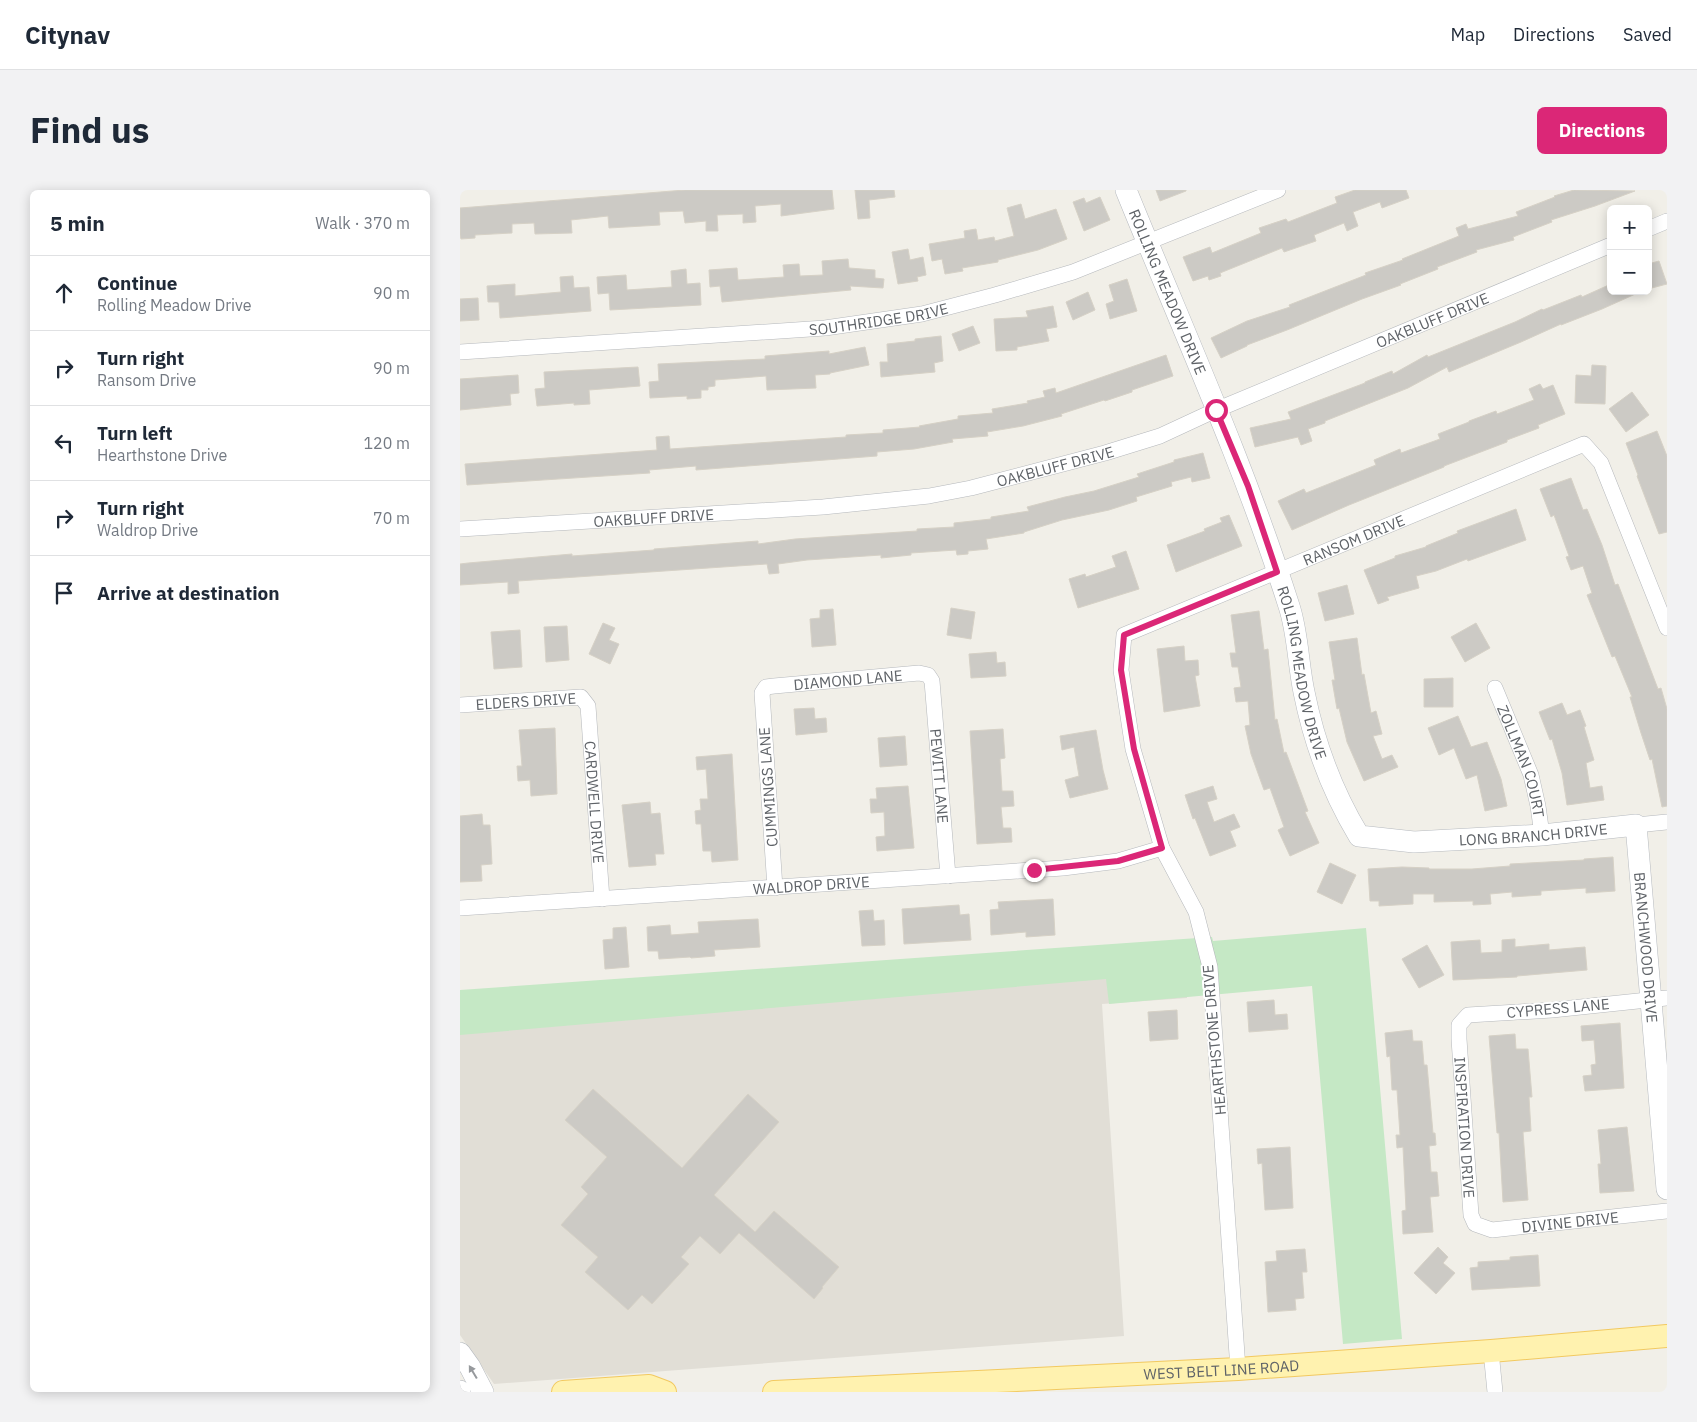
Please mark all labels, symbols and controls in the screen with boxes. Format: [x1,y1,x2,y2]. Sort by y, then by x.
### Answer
text: Citynav [25,19,110,51]
text: Map [1450,23,1485,46]
text: Directions [1513,23,1595,46]
text: Saved [1623,23,1672,46]
text: Find us [30,107,149,153]
button: Directions [1537,107,1667,154]
map controls [1607,205,1652,295]
button: + [1607,205,1652,250]
street label: ROLLING MEADOW DRIVE [1125,206,1211,377]
text: 5 min [50,209,105,237]
text: Walk · 370 m [315,213,410,233]
button: − [1607,250,1652,295]
text: Continue [97,271,177,295]
icon: ahead [50,279,78,307]
text: 90 m [373,283,410,303]
street label: OAKBLUFF DRIVE [1373,288,1491,352]
text: Rolling Meadow Drive [97,295,252,315]
street label: SOUTHRIDGE DRIVE [808,298,950,339]
text: Turn right [97,346,184,370]
icon: right [50,354,78,382]
text: 90 m [373,358,410,378]
text: Ransom Drive [97,370,196,390]
route start [1205,399,1228,422]
text: Turn left [97,421,173,445]
icon: left [50,429,78,457]
text: 120 m [363,433,410,453]
street label: OAKBLUFF DRIVE [994,441,1116,490]
text: Hearthstone Drive [97,445,227,465]
text: Turn right [97,496,184,520]
icon: right [50,504,78,532]
street label: OAKBLUFF DRIVE [593,504,714,530]
text: 70 m [373,508,410,528]
street label: RANSOM DRIVE [1300,510,1407,569]
text: Waldrop Drive [97,520,198,540]
icon: arrive [50,579,78,607]
text: Arrive at destination [97,581,280,605]
street label: ROLLING MEADOW DRIVE [1274,583,1332,762]
street label: DIAMOND LANE [793,665,903,694]
street label: ELDERS DRIVE [475,688,577,713]
street label: ZOLLMAN COURT [1494,702,1549,819]
street label: CUMMINGS LANE [754,727,782,847]
street label: PEWITT LANE [926,728,953,824]
street label: CARDWELL DRIVE [581,740,609,864]
street label: LONG BRANCH DRIVE [1458,819,1608,849]
route end [1023,859,1046,882]
street label: WALDROP DRIVE [752,871,870,898]
street label: BRANCHWOOD DRIVE [1631,871,1662,1024]
street label: HEARTHSTONE DRIVE [1198,964,1230,1116]
street label: CYPRESS LANE [1506,994,1610,1022]
street label: INSPIRATION DRIVE [1451,1056,1479,1199]
street label: DIVINE DRIVE [1520,1207,1620,1236]
street label: WEST BELT LINE ROAD [1143,1355,1300,1383]
one-way arrow [468,1365,477,1378]

